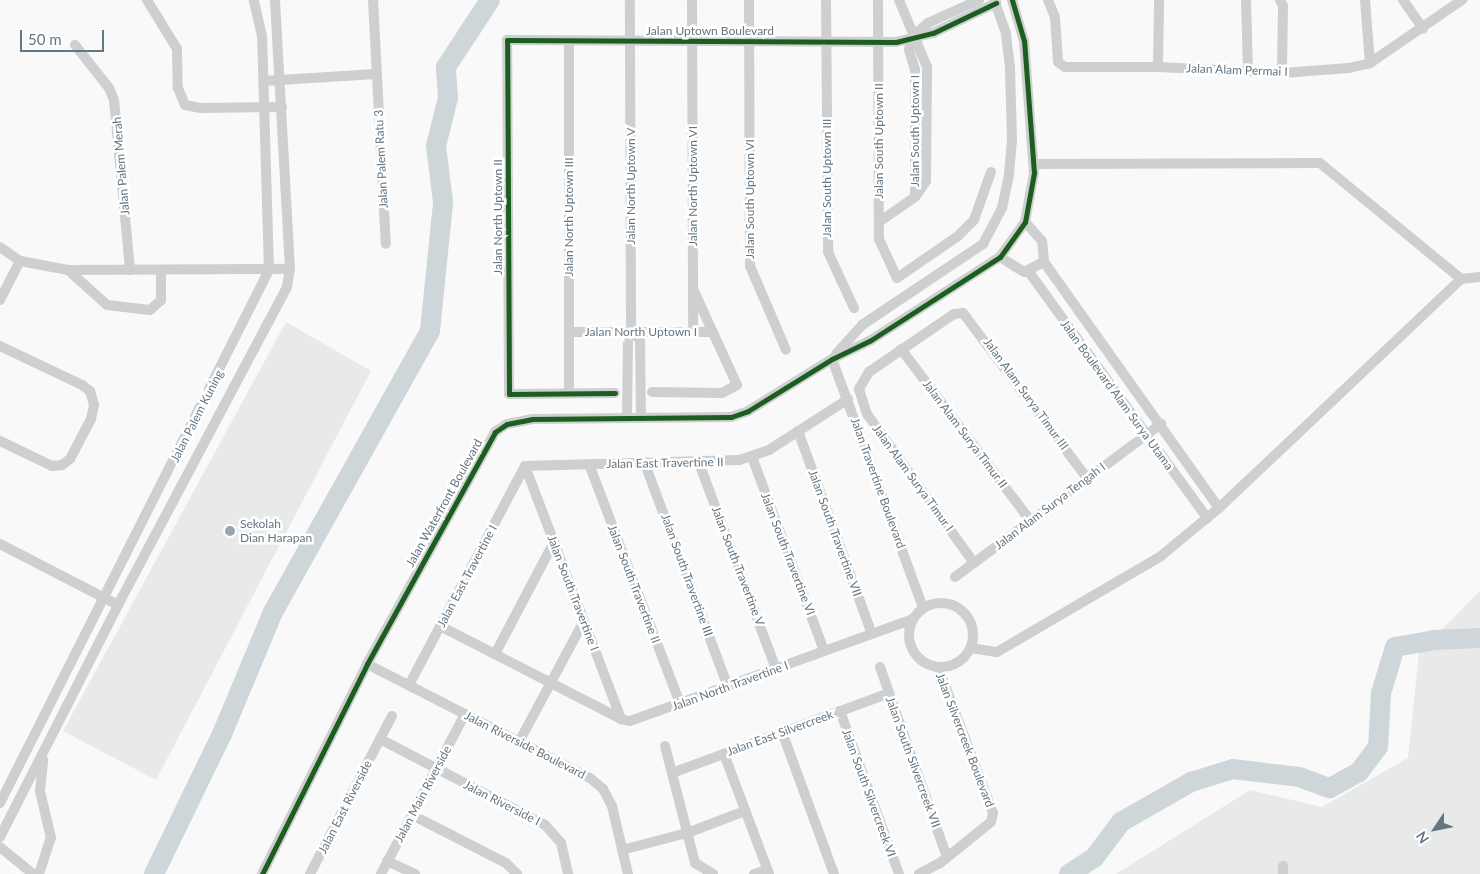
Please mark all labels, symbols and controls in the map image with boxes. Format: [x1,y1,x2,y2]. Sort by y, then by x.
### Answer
scale bar [22,20,106,52]
street label: Jalan Uptown Boulevard [646,24,774,38]
text: 50 m [28,30,62,48]
street label: Jalan Alam Permai I [1186,61,1288,79]
street label: Jalan South Uptown I [908,75,922,187]
street label: Jalan South Uptown II [872,83,886,199]
street label: Jalan Palem Ratu 3 [371,109,391,209]
street label: Jalan Palem Merah [110,116,132,216]
street label: Jalan South Uptown III [820,119,834,237]
street label: Jalan North Uptown VI [686,126,700,246]
street label: Jalan North Uptown V [624,127,638,245]
street label: Jalan South Uptown VI [743,139,757,259]
street label: Jalan North Uptown III [562,157,576,277]
street label: Jalan North Uptown II [491,159,505,275]
street label: Jalan Boulevard Alam Surya Utama [1057,317,1177,473]
street label: Jalan North Uptown I [585,325,697,339]
street label: Jalan Alam Surya Timur III [980,335,1072,453]
street label: Jalan Palem Kuning [168,368,226,464]
street label: Jalan Alam Surya Timur II [919,377,1011,491]
street label: Jalan Travertine Boulevard [848,415,908,551]
street label: Jalan Alam Surya Timur I [869,422,957,534]
street label: Jalan Waterfront Boulevard [403,436,485,570]
street label: Jalan East Travertine II [606,455,724,471]
street label: Jalan Alam Surya Tengah I [991,459,1109,553]
street label: Jalan South Travertine VII [805,467,865,599]
street label: Jalan South Travertine VI [758,490,818,618]
street label: Jalan South Travertine V [708,504,768,628]
street label: Jalan South Travertine III [658,512,716,638]
place label: Sekolah Dian Harapan [240,517,312,545]
street label: Jalan East Travertine I [434,522,500,630]
street label: Jalan South Travertine II [605,523,663,645]
marker: Sekolah Dian Harapan [224,525,236,537]
street label: Jalan South Travertine I [544,533,602,653]
street label: Jalan North Travertine I [670,658,790,714]
street label: Jalan Silvercreek Boulevard [933,671,997,809]
street label: Jalan South Silvercreek VII [883,694,943,830]
street label: Jalan East Silvercreek [725,707,835,759]
street label: Jalan Riverside Boulevard [462,708,588,782]
street label: Jalan South Silvercreek VI [839,727,899,859]
street label: Jalan Main Riverside [392,743,454,845]
street label: Jalan East Riverside [315,758,375,856]
street label: Jalan Riverside I [461,778,543,828]
north arrow [1410,804,1460,854]
text: N [1412,828,1432,847]

